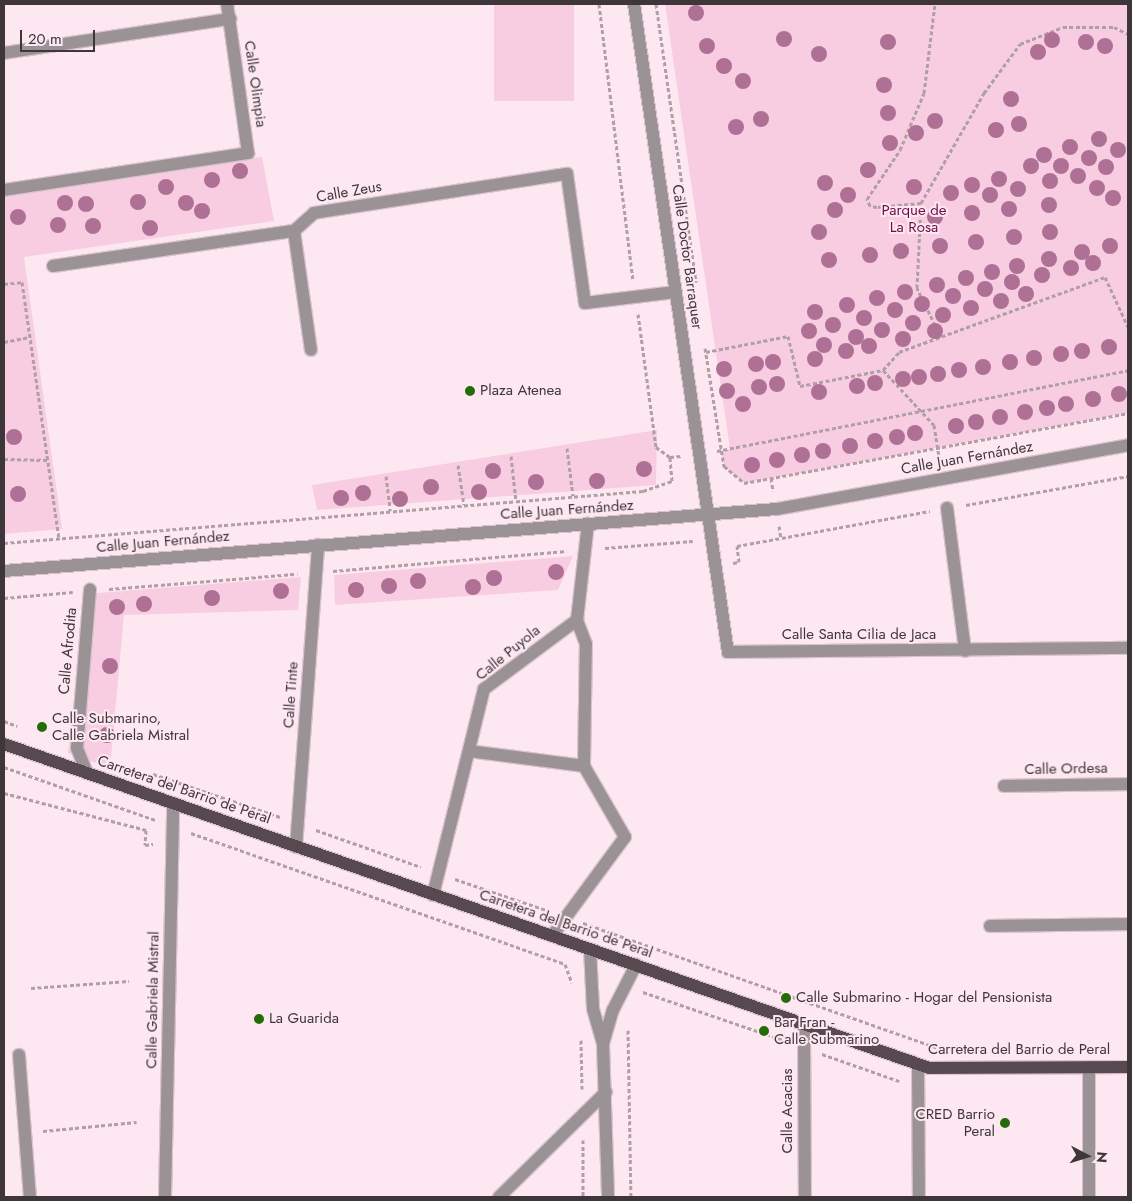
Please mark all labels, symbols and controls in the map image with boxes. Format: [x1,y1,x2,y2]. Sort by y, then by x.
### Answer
scale bar [22,20,98,52]
text: 20 m [28,28,62,50]
street label: Calle Olimpia [240,40,270,128]
street label: Calle Zeus [315,177,383,207]
street label: Calle Doctor Barraquer [668,183,706,331]
park label: Parque de La Rosa [882,201,946,236]
place label: Plaza Atenea [480,382,562,400]
marker: Plaza Atenea [464,385,476,397]
street label: Calle Juan Fernández [900,438,1034,478]
street label: Calle Juan Fernández [500,496,634,524]
street label: Calle Juan Fernández [96,527,230,557]
street label: Calle Afrodita [55,607,81,695]
street label: Calle Puyola [472,622,544,684]
street label: Calle Santa Cilia de Jaca [782,626,936,644]
street label: Calle Tinte [280,661,302,729]
place label: Calle Submarino, Calle Gabriela Mistral [52,709,189,744]
marker: Calle Submarino, Calle Gabriela Mistral [36,721,48,733]
street label: Carretera del Barrio de Peral [95,752,273,828]
street label: Calle Ordesa [1024,759,1108,779]
street label: Carretera del Barrio de Peral [477,886,655,962]
street label: Calle Gabriela Mistral [143,931,163,1069]
place label: Calle Submarino - Hogar del Pensionista [796,989,1052,1007]
marker: Calle Submarino - Hogar del Pensionista [780,992,792,1004]
place label: La Guarida [269,1010,339,1028]
marker: La Guarida [253,1013,265,1025]
place label: Bar Fran - Calle Submarino [774,1013,879,1048]
marker: Bar Fran - Calle Submarino [758,1025,770,1037]
street label: Carretera del Barrio de Peral [928,1041,1110,1059]
street label: Calle Acacias [779,1068,797,1154]
place label: CRED Barrio Peral [915,1105,995,1140]
marker: CRED Barrio Peral [999,1117,1011,1129]
north arrow [1062,1131,1112,1181]
text: N [1091,1151,1112,1164]

